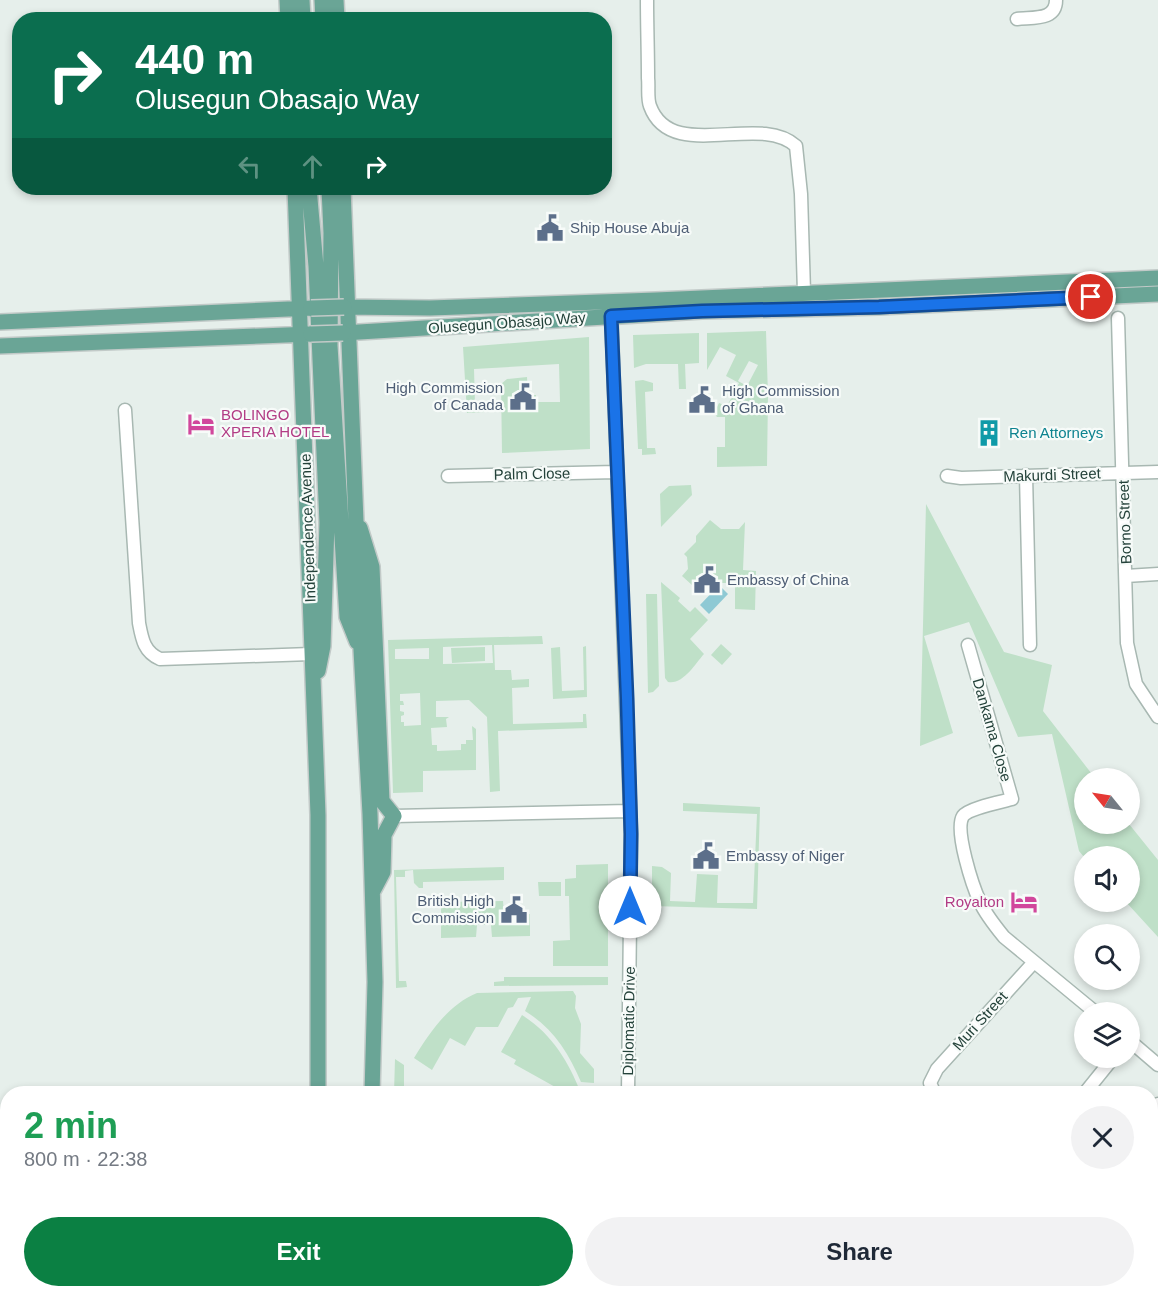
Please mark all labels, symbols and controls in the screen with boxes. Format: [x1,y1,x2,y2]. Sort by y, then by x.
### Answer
icon: right [36,36,114,114]
text: 440 m [135,36,254,83]
text: Olusegun Obasajo Way [135,85,419,115]
icon: left [233,150,266,183]
icon: ahead [296,150,329,183]
icon: right [359,150,392,183]
public building icon: Ship House Abuja [535,213,565,243]
place label: Ship House Abuja [570,219,690,236]
pin [1065,271,1116,322]
icon: arrive [1074,280,1107,313]
street label: Olusegun Obasajo Way [428,308,587,336]
place label: High Commission of Canada [385,379,504,413]
public building icon: High Commission of Canada [508,382,538,412]
place label: High Commission of Ghana [722,382,840,416]
public building icon: High Commission of Ghana [687,385,717,415]
place label: BOLINGO XPERIA HOTEL [221,406,329,440]
hotel icon: BOLINGO XPERIA HOTEL [186,409,216,439]
building icon: Ren Attorneys [974,418,1004,448]
place label: Ren Attorneys [1009,424,1103,441]
street label: Independence Avenue [296,453,319,603]
street label: Palm Close [493,464,570,483]
street label: Makurdi Street [1003,464,1102,485]
street label: Borno Street [1115,479,1134,564]
public building icon: Embassy of China [692,565,722,595]
place label: Embassy of China [727,571,849,588]
street label: Dankama Close [970,676,1015,783]
north arrow [1074,768,1140,834]
map controls [1074,768,1140,1068]
public building icon: Embassy of Niger [691,841,721,871]
button: sound [1074,846,1140,912]
place label: Embassy of Niger [726,847,844,864]
position arrow [598,875,662,939]
hotel icon: Royalton [1009,887,1039,917]
place label: British High Commission [411,892,494,926]
place label: Royalton [945,893,1004,910]
public building icon: British High Commission [499,895,529,925]
button: search [1074,924,1140,990]
street label: Diplomatic Drive [619,966,638,1076]
street label: Muri Street [949,987,1011,1054]
button: layers [1074,1002,1140,1068]
text: 2 min [24,1105,118,1146]
button: close [1071,1106,1134,1169]
text: 800 m · 22:38 [24,1148,147,1170]
button: Exit [24,1217,573,1286]
button: Share [585,1217,1134,1286]

